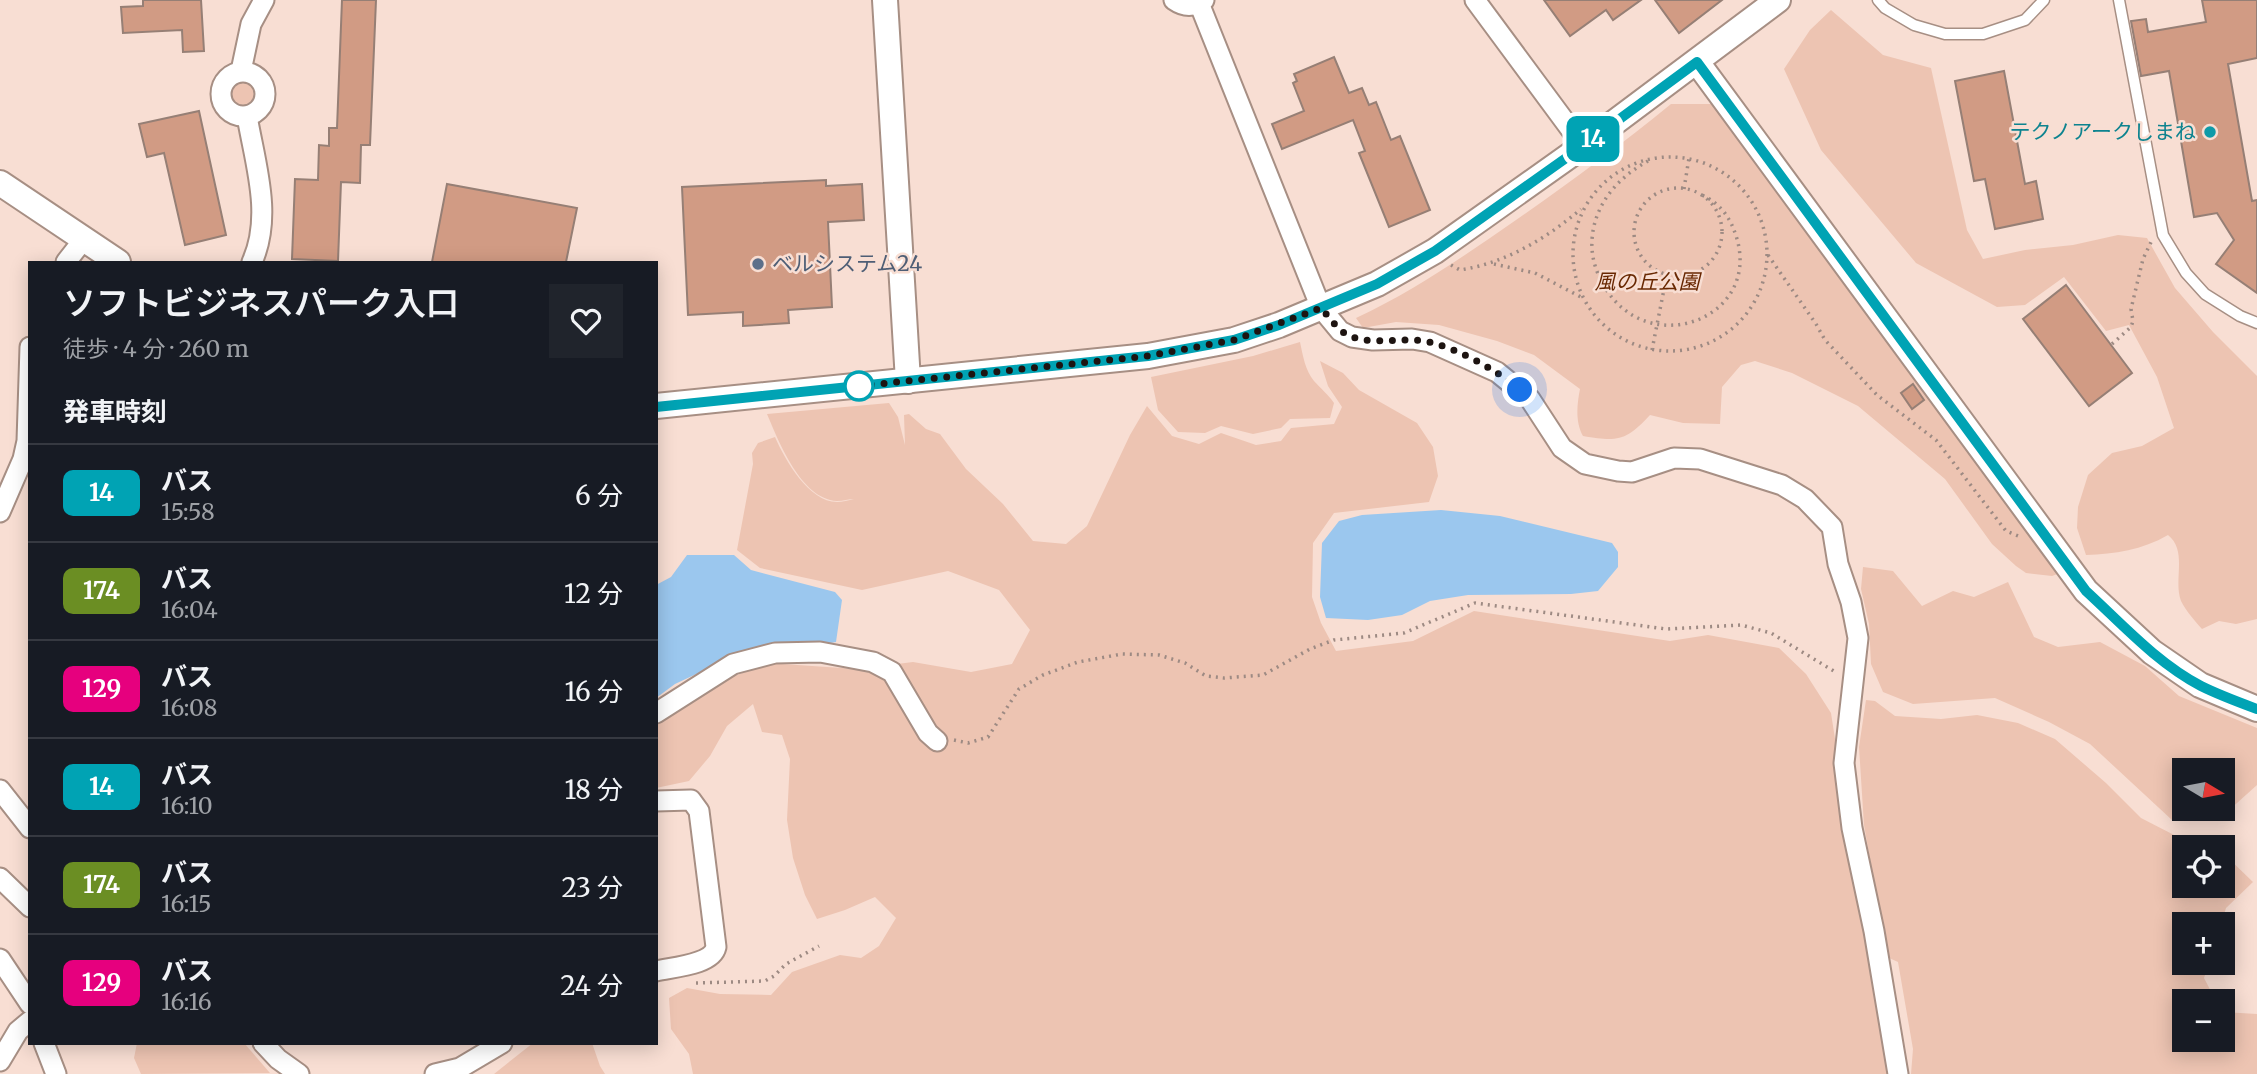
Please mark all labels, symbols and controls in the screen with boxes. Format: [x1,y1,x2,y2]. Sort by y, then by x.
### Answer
line badge: 14 [1562,116,1624,162]
place label: テクノアークしまね [2010,118,2196,145]
text: 14 [1580,123,1606,154]
marker: テクノアークしまね [2202,124,2218,140]
place label: ベルシステム24 [772,250,922,277]
marker: ベルシステム24 [750,256,766,272]
park label: 風の丘公園 [1595,268,1702,295]
text: ソフトビジネスパーク入口 [63,283,459,324]
button: heart [549,284,623,358]
text: 徒歩 · 4 分 · 260 m [63,334,249,363]
unlabelled marker [844,371,874,401]
your location [1502,372,1537,407]
text: 発車時刻 [63,395,167,428]
text: バス [161,464,213,497]
text: 14 [89,477,114,508]
text: 6 分 [575,479,623,512]
text: 15:58 [161,497,215,526]
text: バス [161,562,213,595]
text: 174 [83,575,120,606]
text: 12 分 [564,577,623,610]
text: 16:04 [161,595,218,624]
text: バス [161,660,213,693]
text: 129 [82,673,121,704]
text: 16 分 [564,675,623,708]
text: 16:08 [161,693,217,722]
text: バス [161,758,213,791]
north arrow [2172,758,2235,821]
map controls [2172,758,2235,1052]
text: 14 [89,771,114,802]
text: 18 分 [564,773,623,806]
text: 16:10 [161,791,213,820]
button: locate [2172,835,2235,898]
text: バス [161,856,213,889]
text: 174 [83,869,120,900]
text: 23 分 [561,871,623,904]
text: 16:15 [161,889,211,918]
button: + [2172,912,2235,975]
text: バス [161,954,213,987]
text: 129 [82,967,121,998]
text: 24 分 [560,969,623,1002]
text: 16:16 [161,987,212,1016]
button: − [2172,989,2235,1052]

